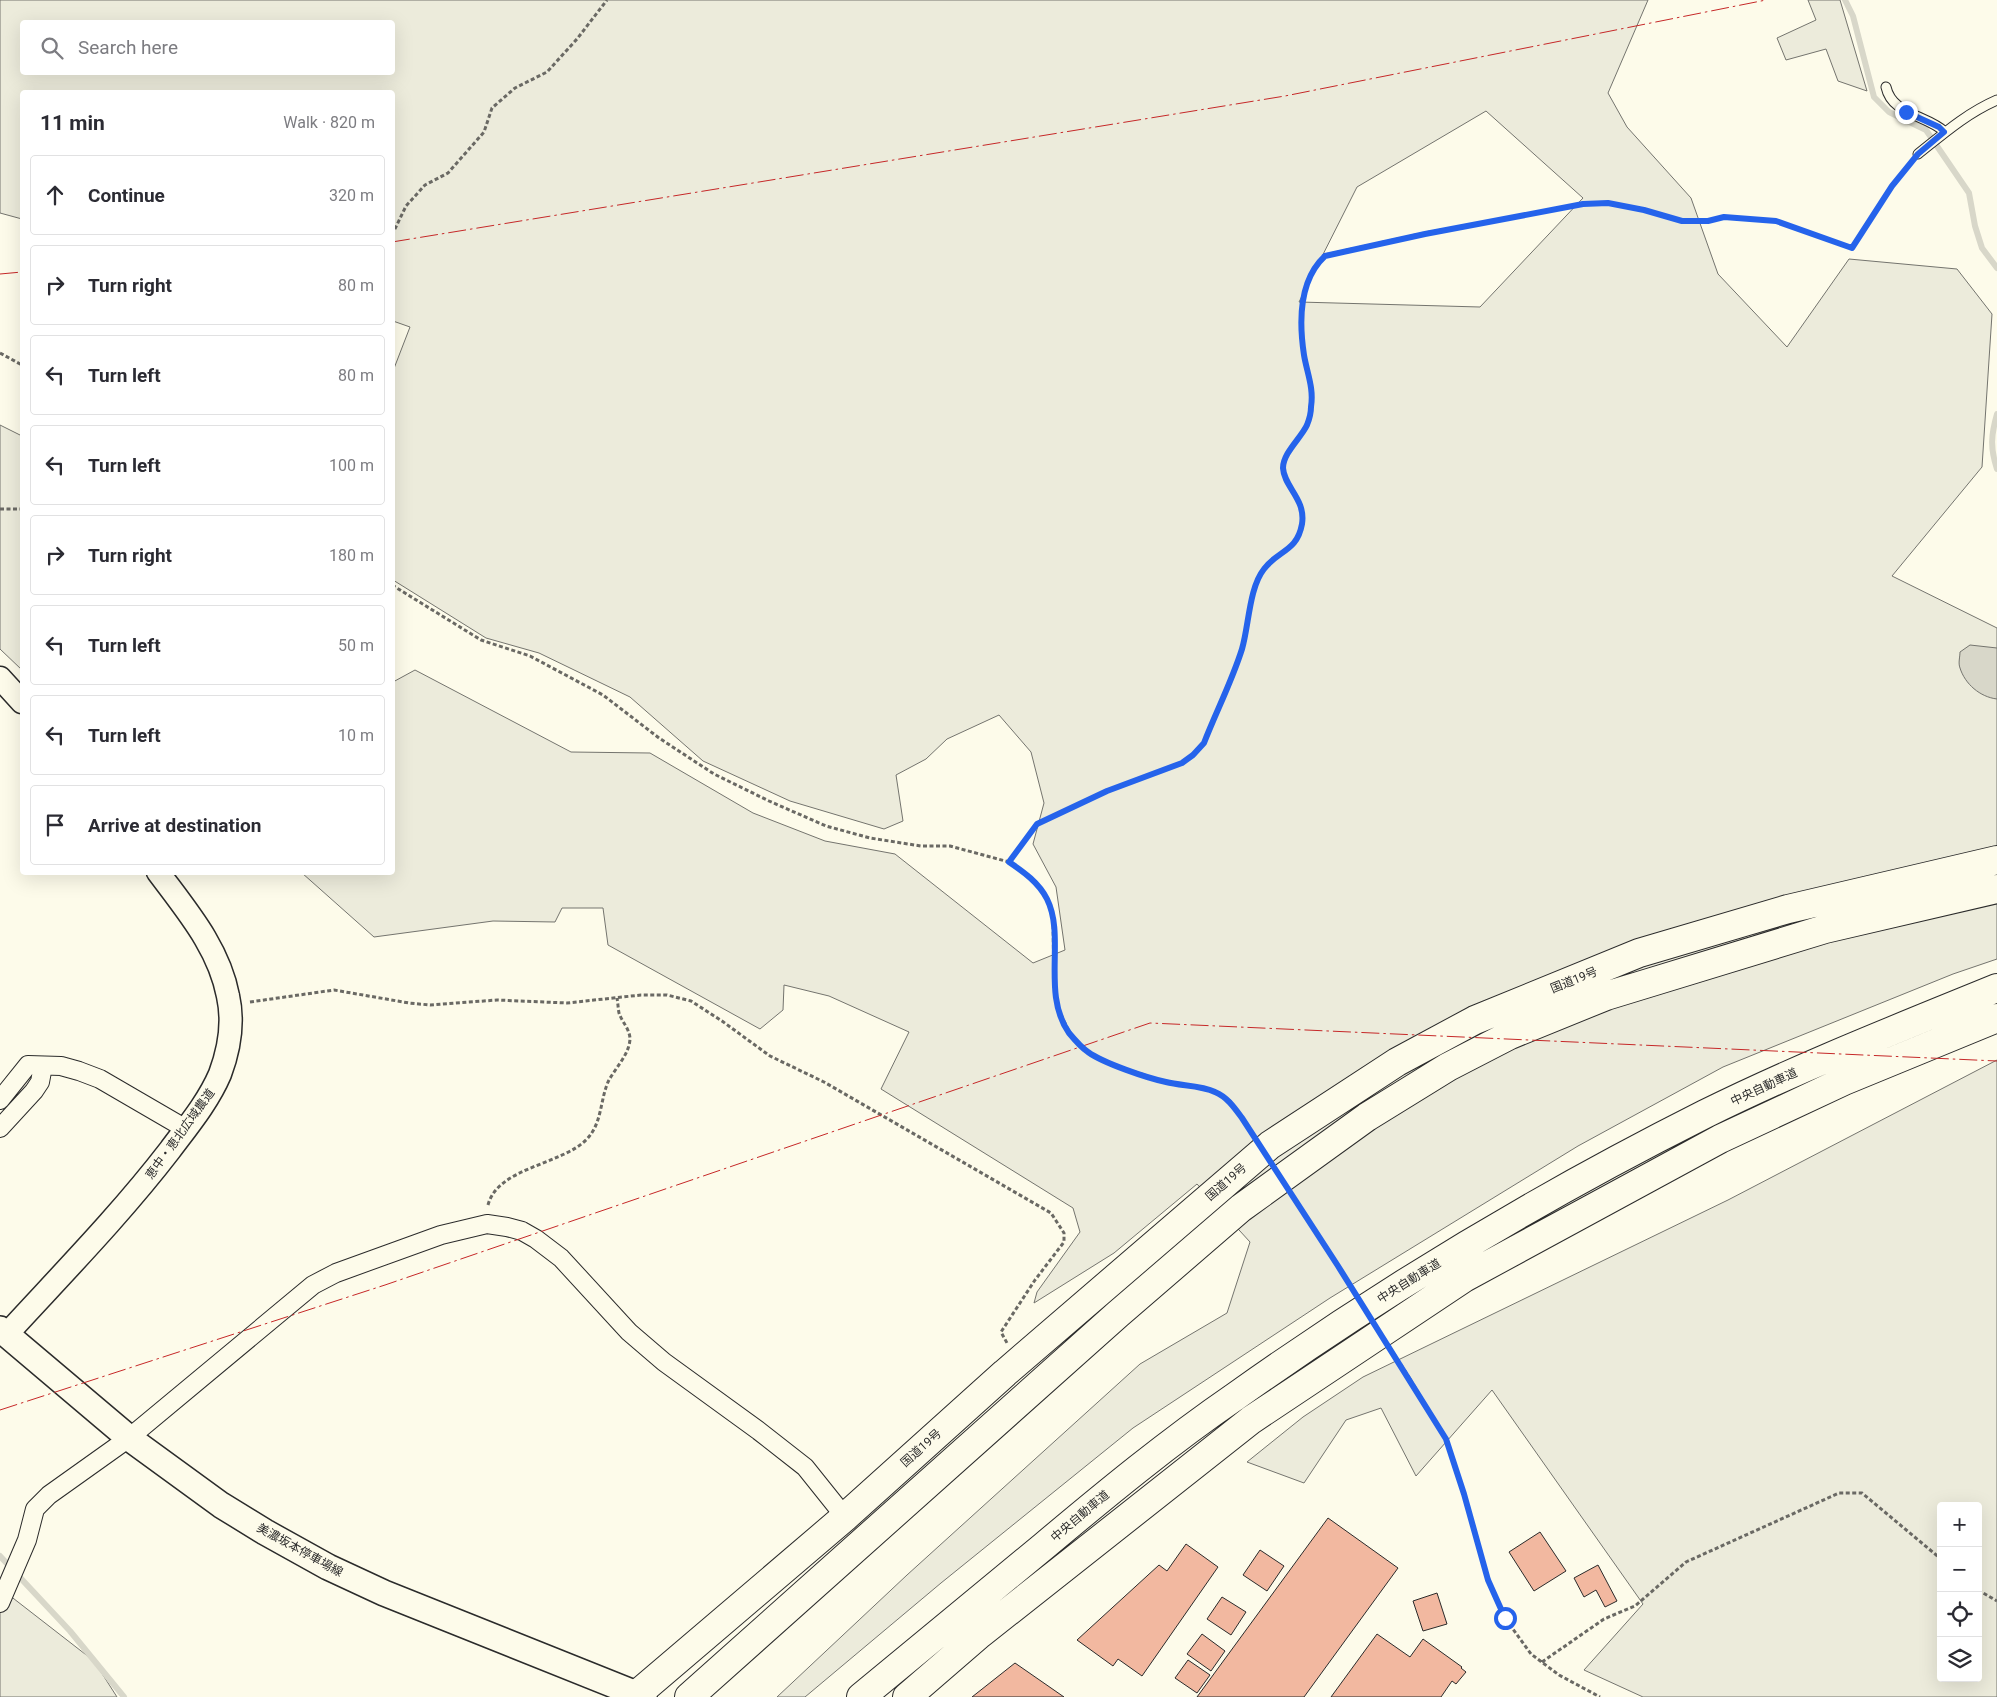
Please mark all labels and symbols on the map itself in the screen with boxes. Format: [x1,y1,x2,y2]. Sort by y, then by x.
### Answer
route end [1895,101,1918,124]
street label: 国道19号 [1548,964,1600,996]
street label: 中央自動車道 [1728,1065,1800,1109]
street label: 恵中・恵北広域農道 [143,1086,217,1182]
street label: 国道19号 [1203,1160,1249,1204]
street label: 中央自動車道 [1375,1256,1443,1306]
street label: 国道19号 [898,1426,944,1470]
street label: 中央自動車道 [1048,1487,1112,1545]
street label: 美濃坂本停車場線 [255,1521,345,1579]
route start [1494,1607,1517,1630]

